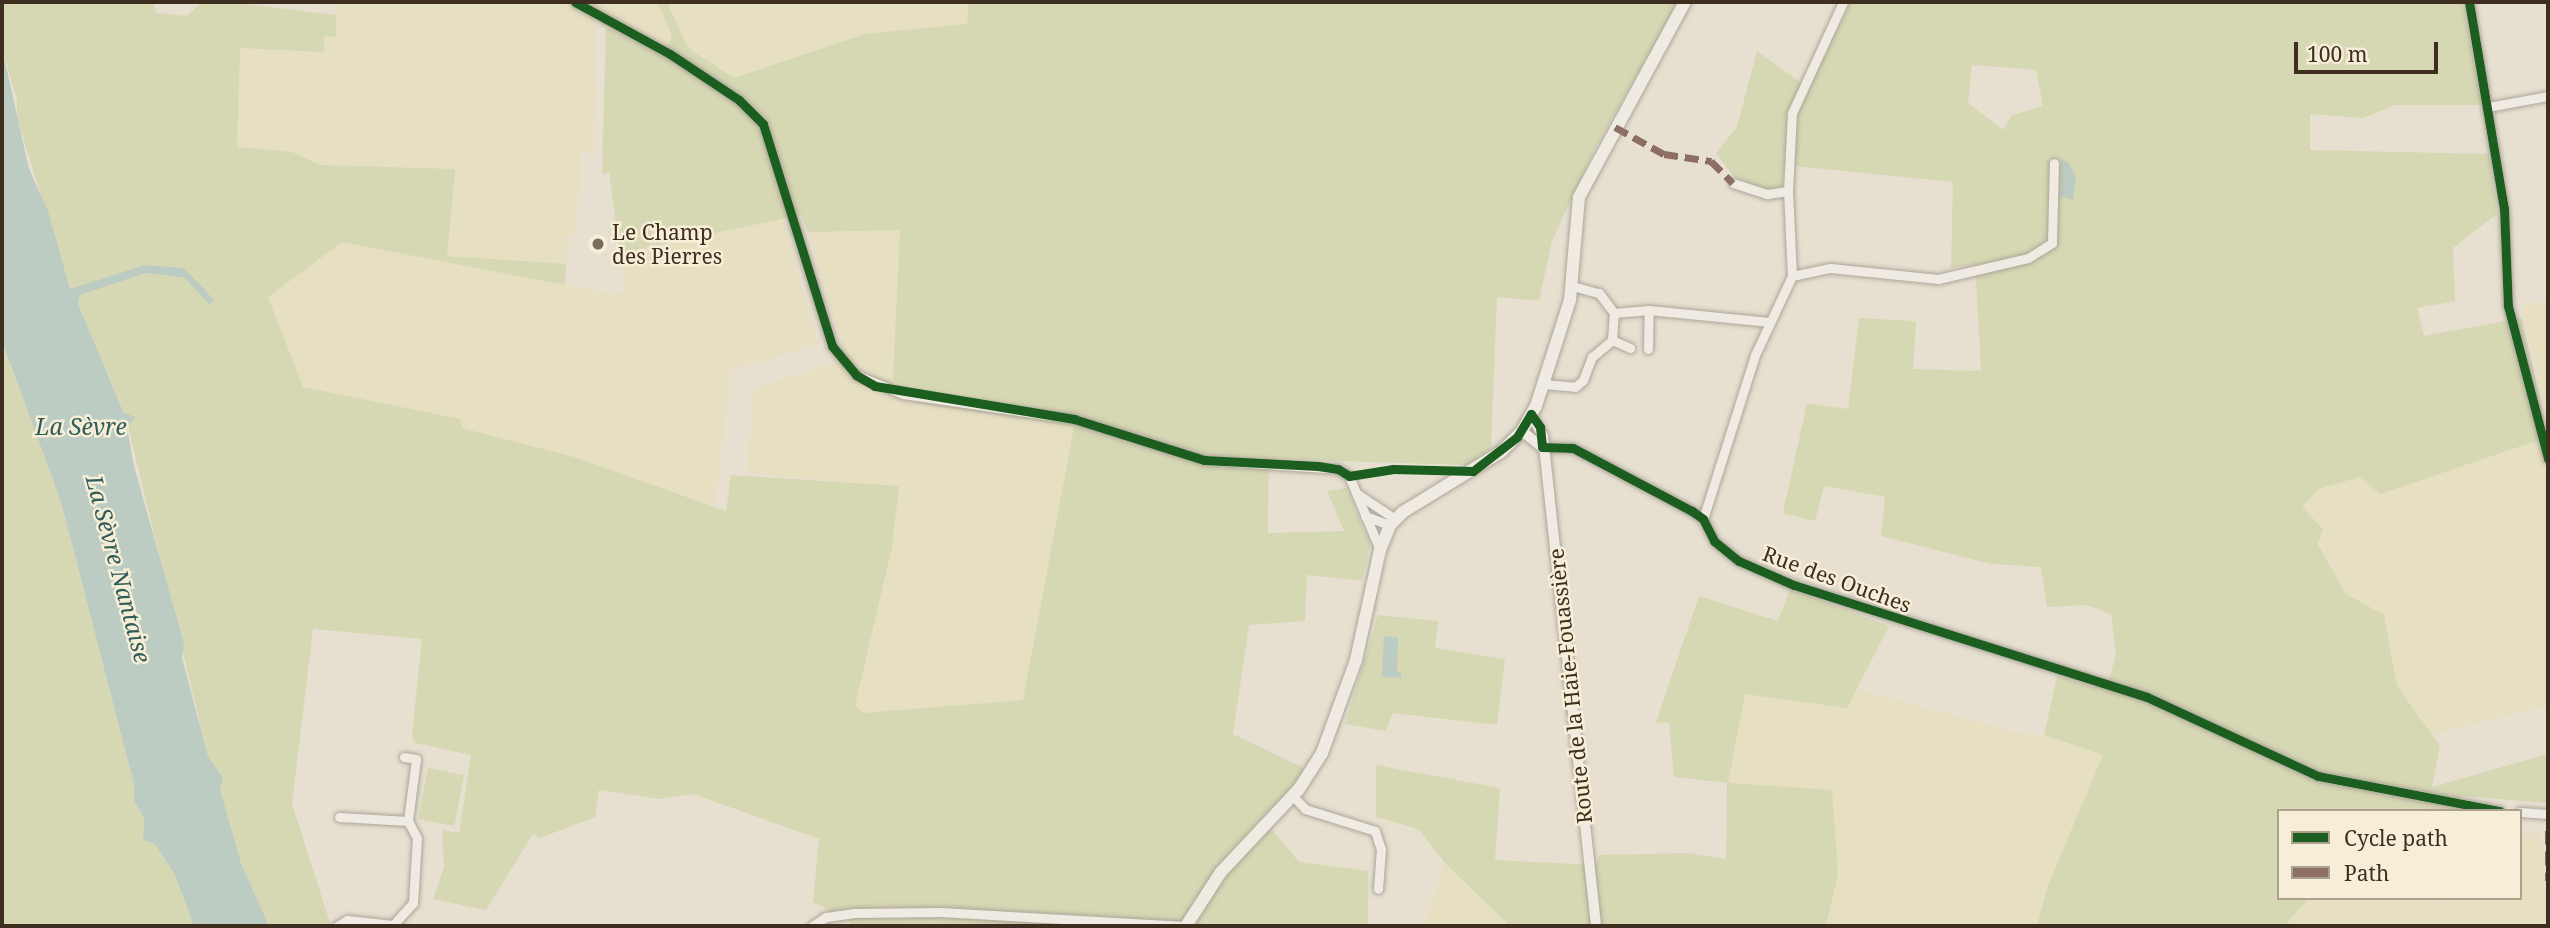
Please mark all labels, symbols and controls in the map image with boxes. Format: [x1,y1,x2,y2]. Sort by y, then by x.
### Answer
scale bar [2298,28,2442,72]
text: 100 m [2307,40,2368,68]
place label: Le Champ des Pierres [612,219,722,269]
marker: Le Champ des Pierres [590,236,606,252]
water label: La Sèvre [35,412,127,440]
water label: La Sèvre Nantaise [81,472,157,666]
street label: Rue des Ouches [1759,540,1915,618]
street label: Route de la Haie-Fouassière [1543,547,1597,825]
legend [2277,809,2522,900]
text: Cycle path [2344,824,2448,852]
text: Path [2344,859,2389,887]

